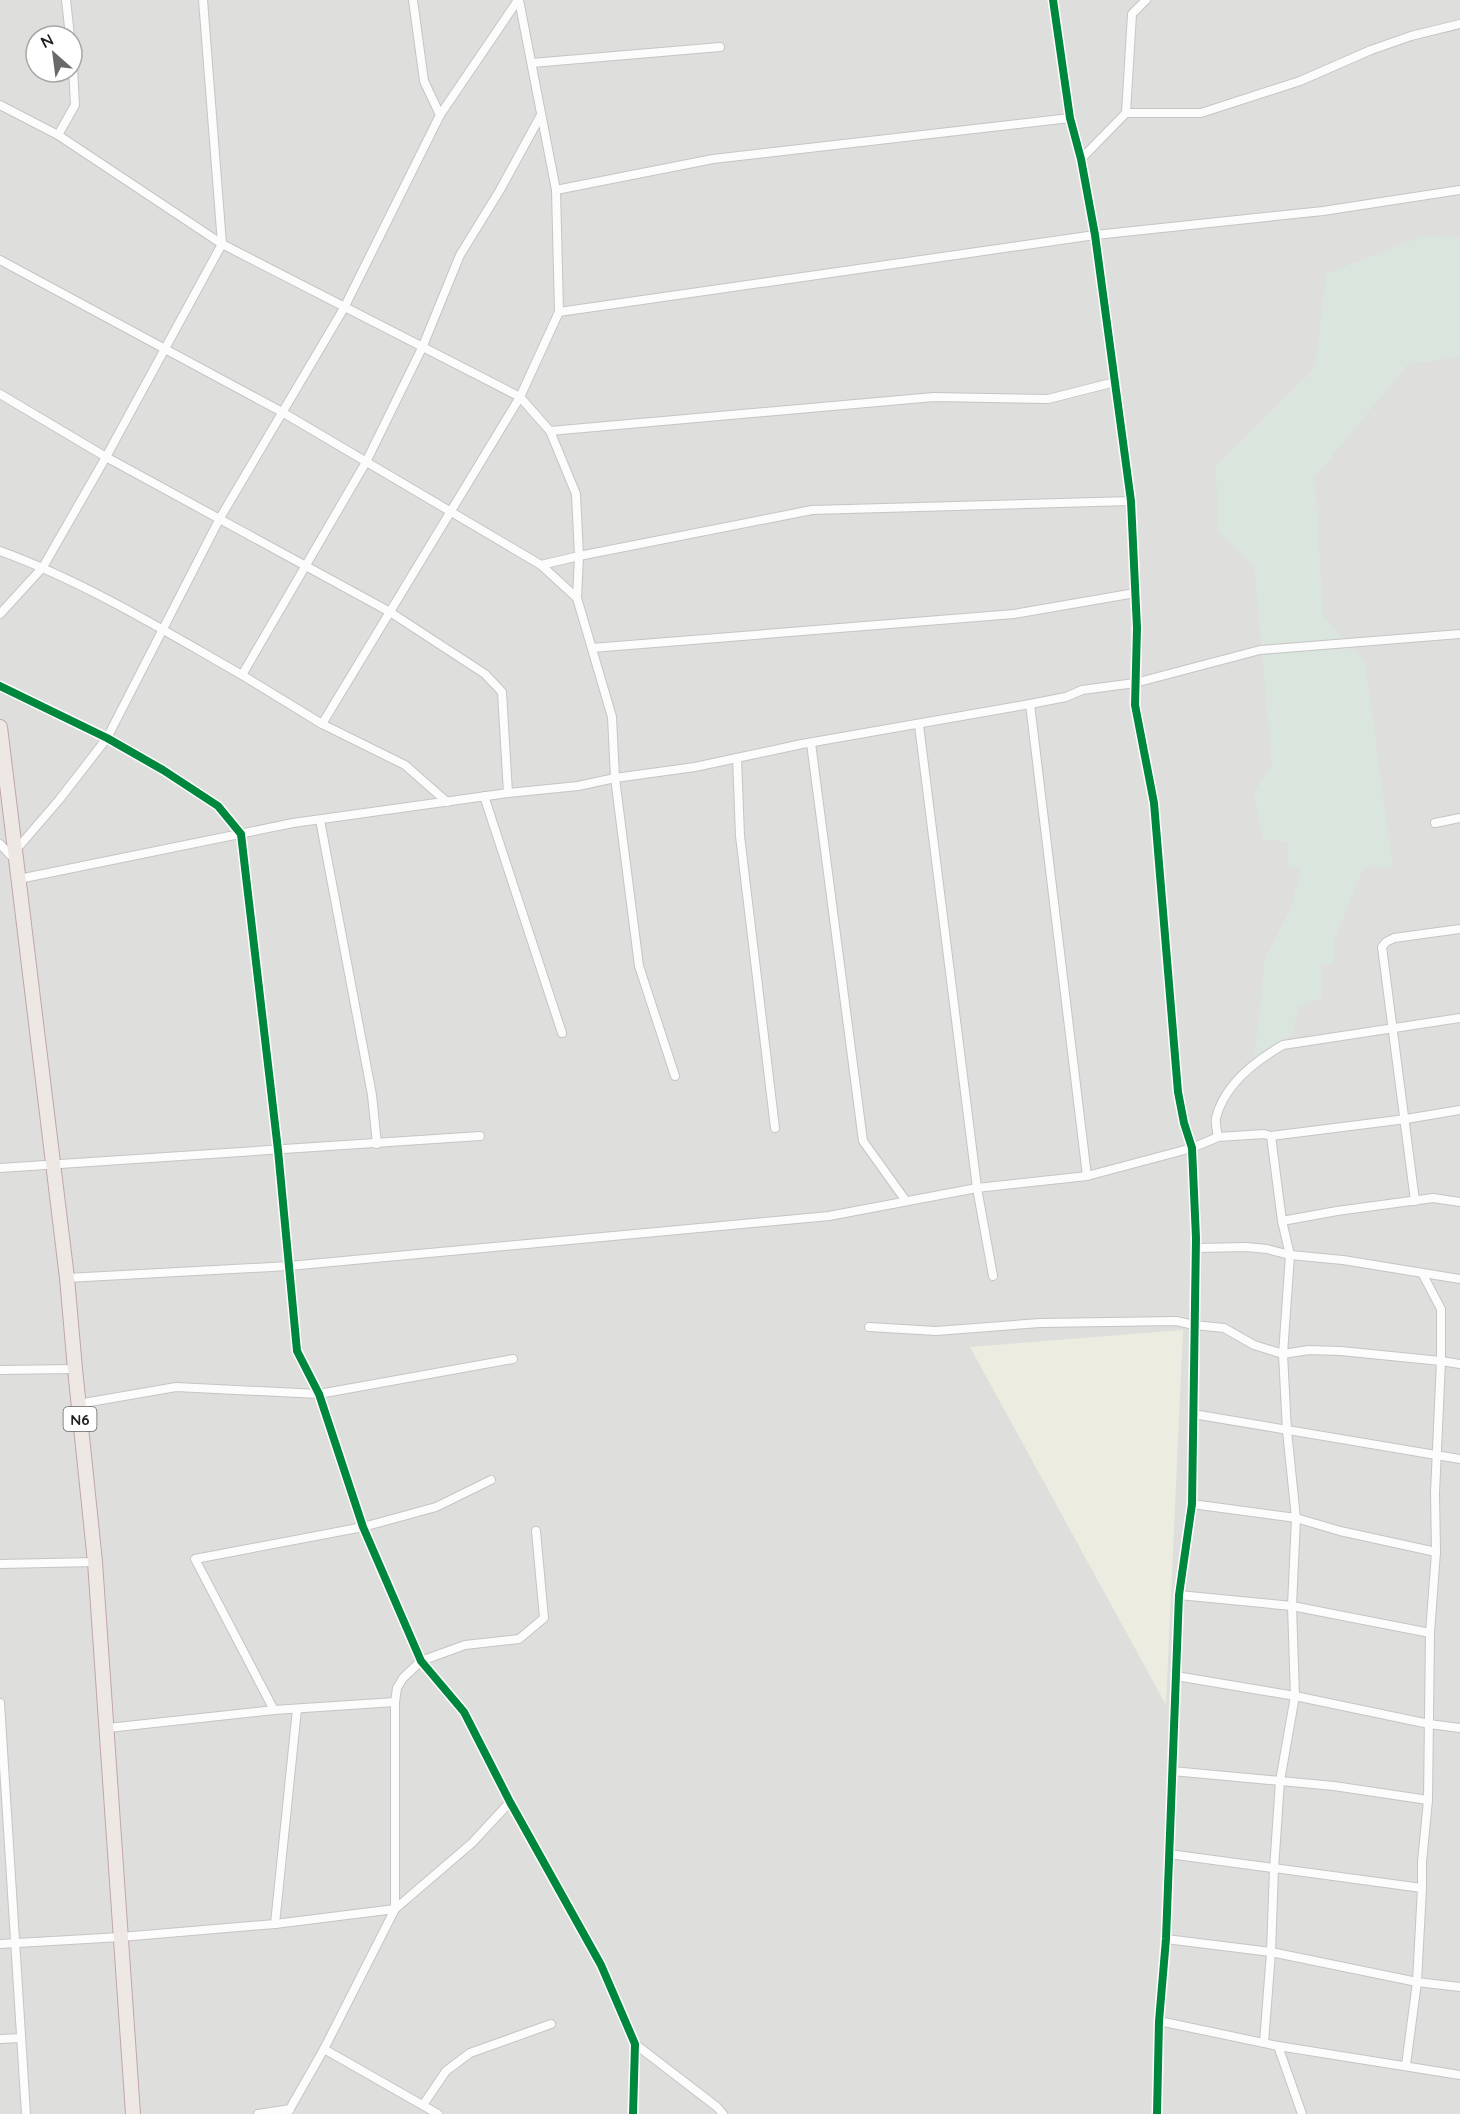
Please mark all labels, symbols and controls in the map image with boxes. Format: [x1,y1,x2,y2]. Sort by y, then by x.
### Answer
north arrow [24,24,84,84]
text: N [37,29,57,52]
road number: N6 [64,1407,97,1431]

